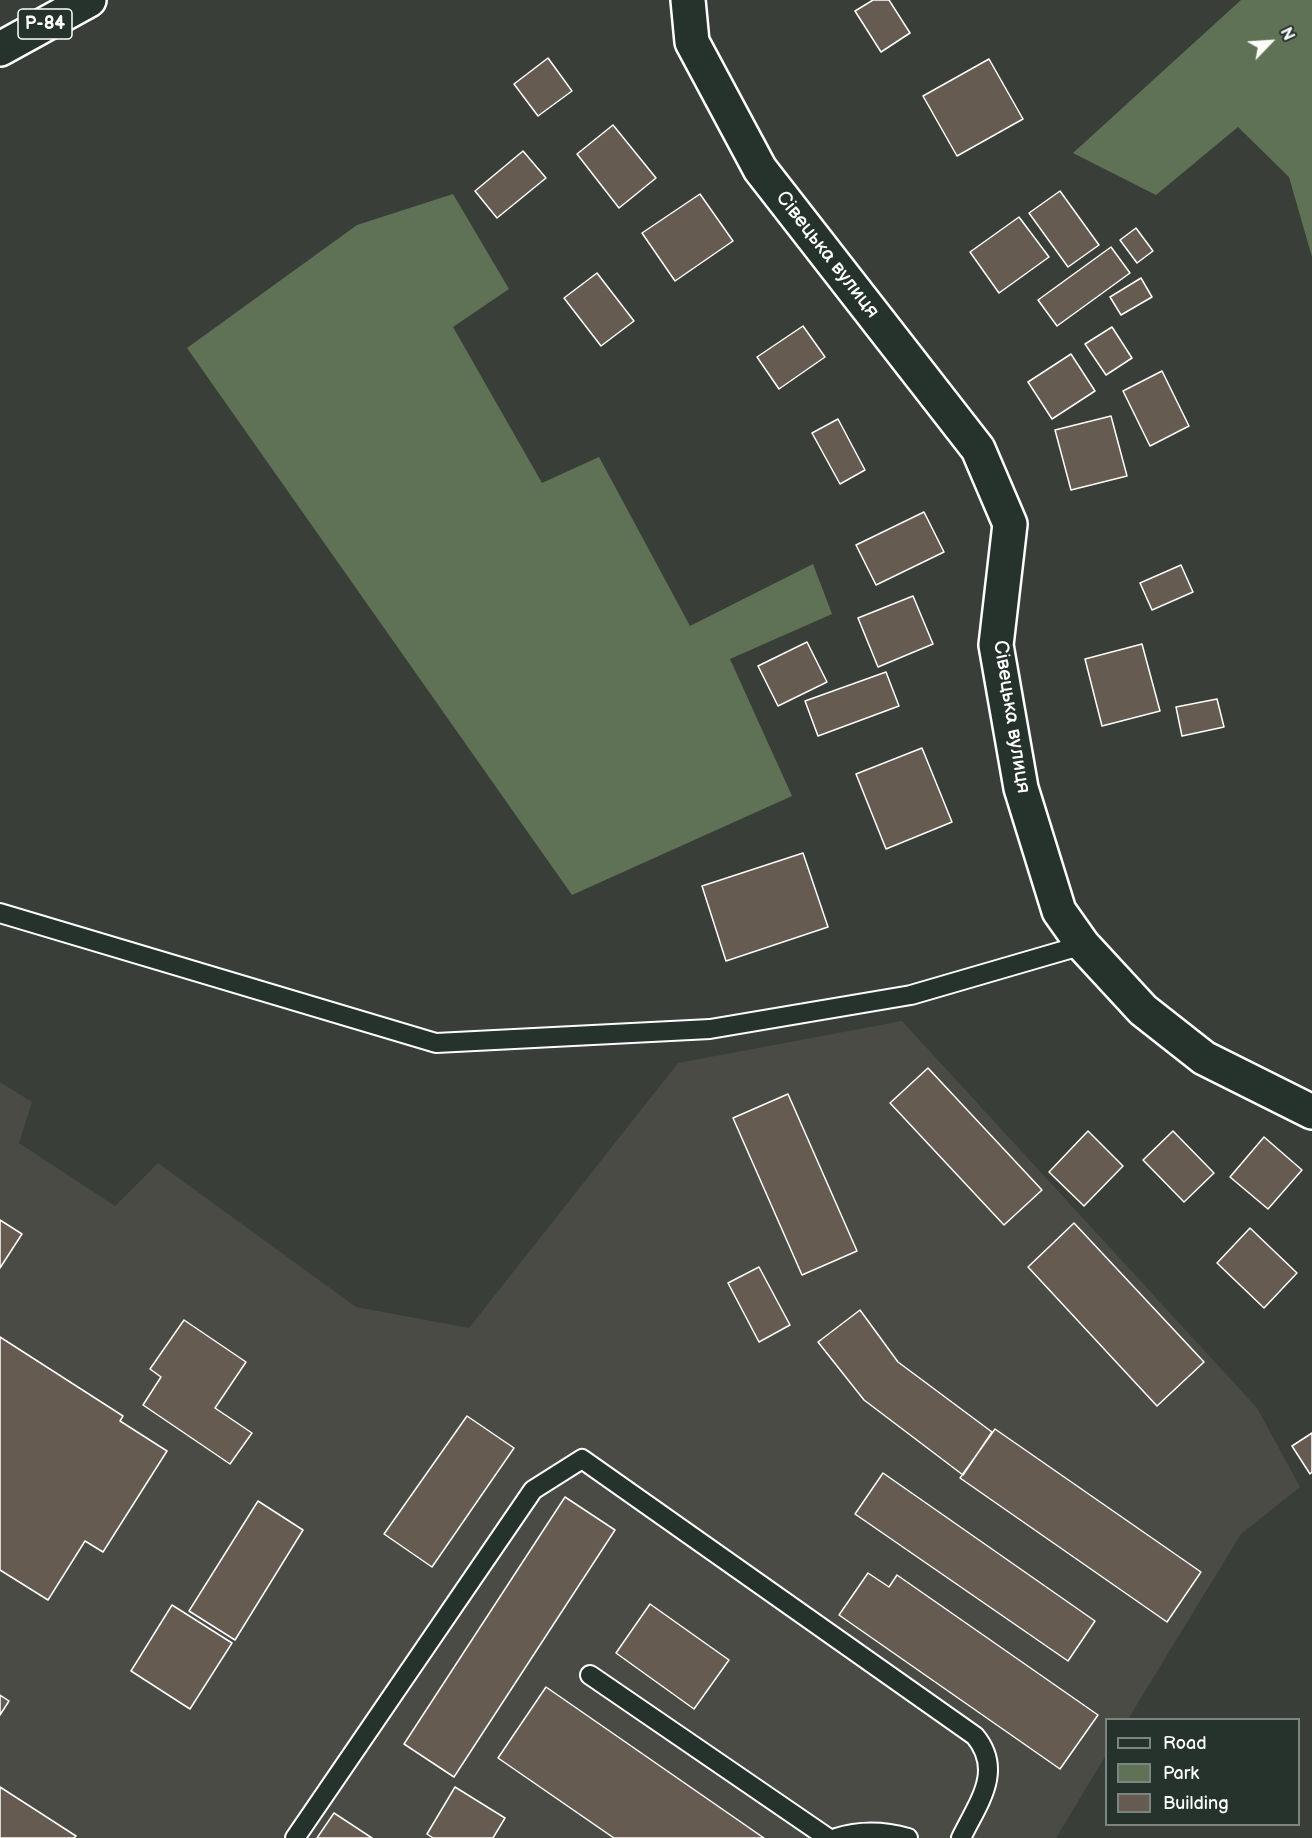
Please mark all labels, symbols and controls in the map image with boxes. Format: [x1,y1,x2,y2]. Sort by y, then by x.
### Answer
road number: Р-84 [18,9,72,39]
north arrow [1240,12,1300,72]
text: N [1276,25,1298,44]
street label: Сівецька вулиця [770,187,884,323]
street label: Сівецька вулиця [987,639,1035,795]
legend [1105,1718,1300,1826]
text: Road [1163,1733,1207,1754]
text: Park [1163,1763,1199,1784]
text: Building [1163,1793,1229,1814]

